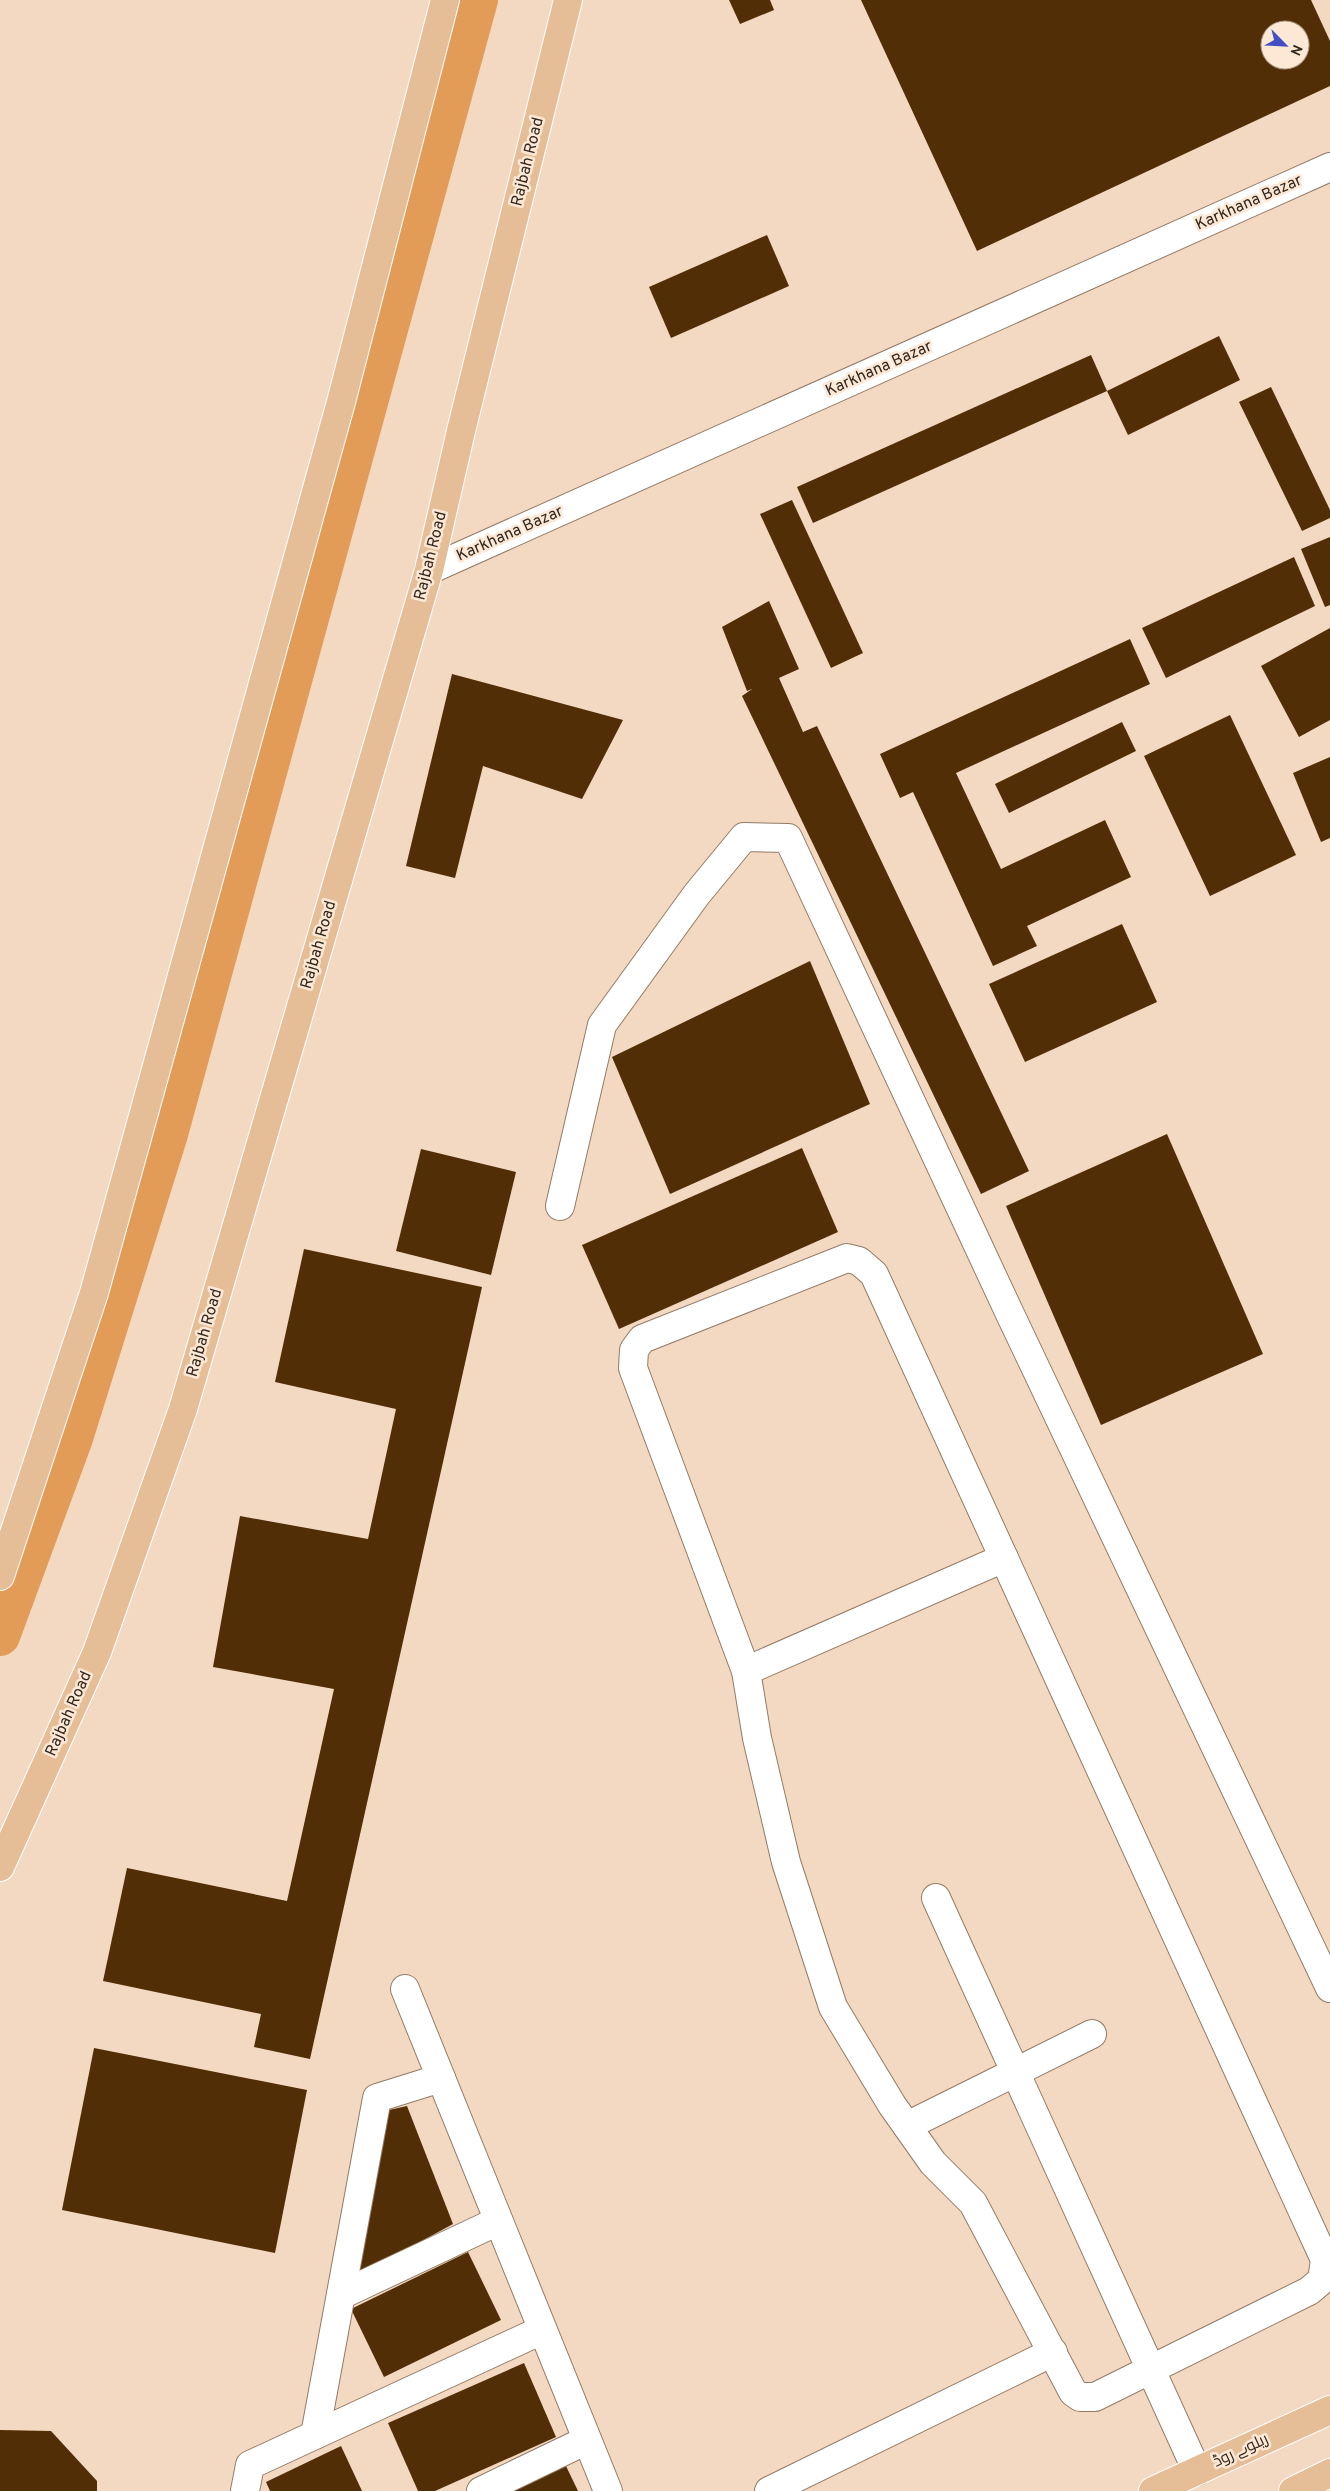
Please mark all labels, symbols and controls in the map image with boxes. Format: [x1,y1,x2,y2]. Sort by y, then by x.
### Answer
north arrow [1260,20,1310,70]
text: N [1286,42,1305,58]
street label: Rajbah Road [507,115,549,209]
street label: Karkhana Bazar [1193,171,1305,235]
street label: Karkhana Bazar [823,337,935,401]
street label: Karkhana Bazar [454,502,566,566]
street label: Rajbah Road [410,509,452,603]
street label: Rajbah Road [297,899,341,991]
street label: Rajbah Road [183,1287,227,1379]
street label: Rajbah Road [41,1668,97,1760]
street label: ریلوے روڈ [1210,2430,1272,2472]

